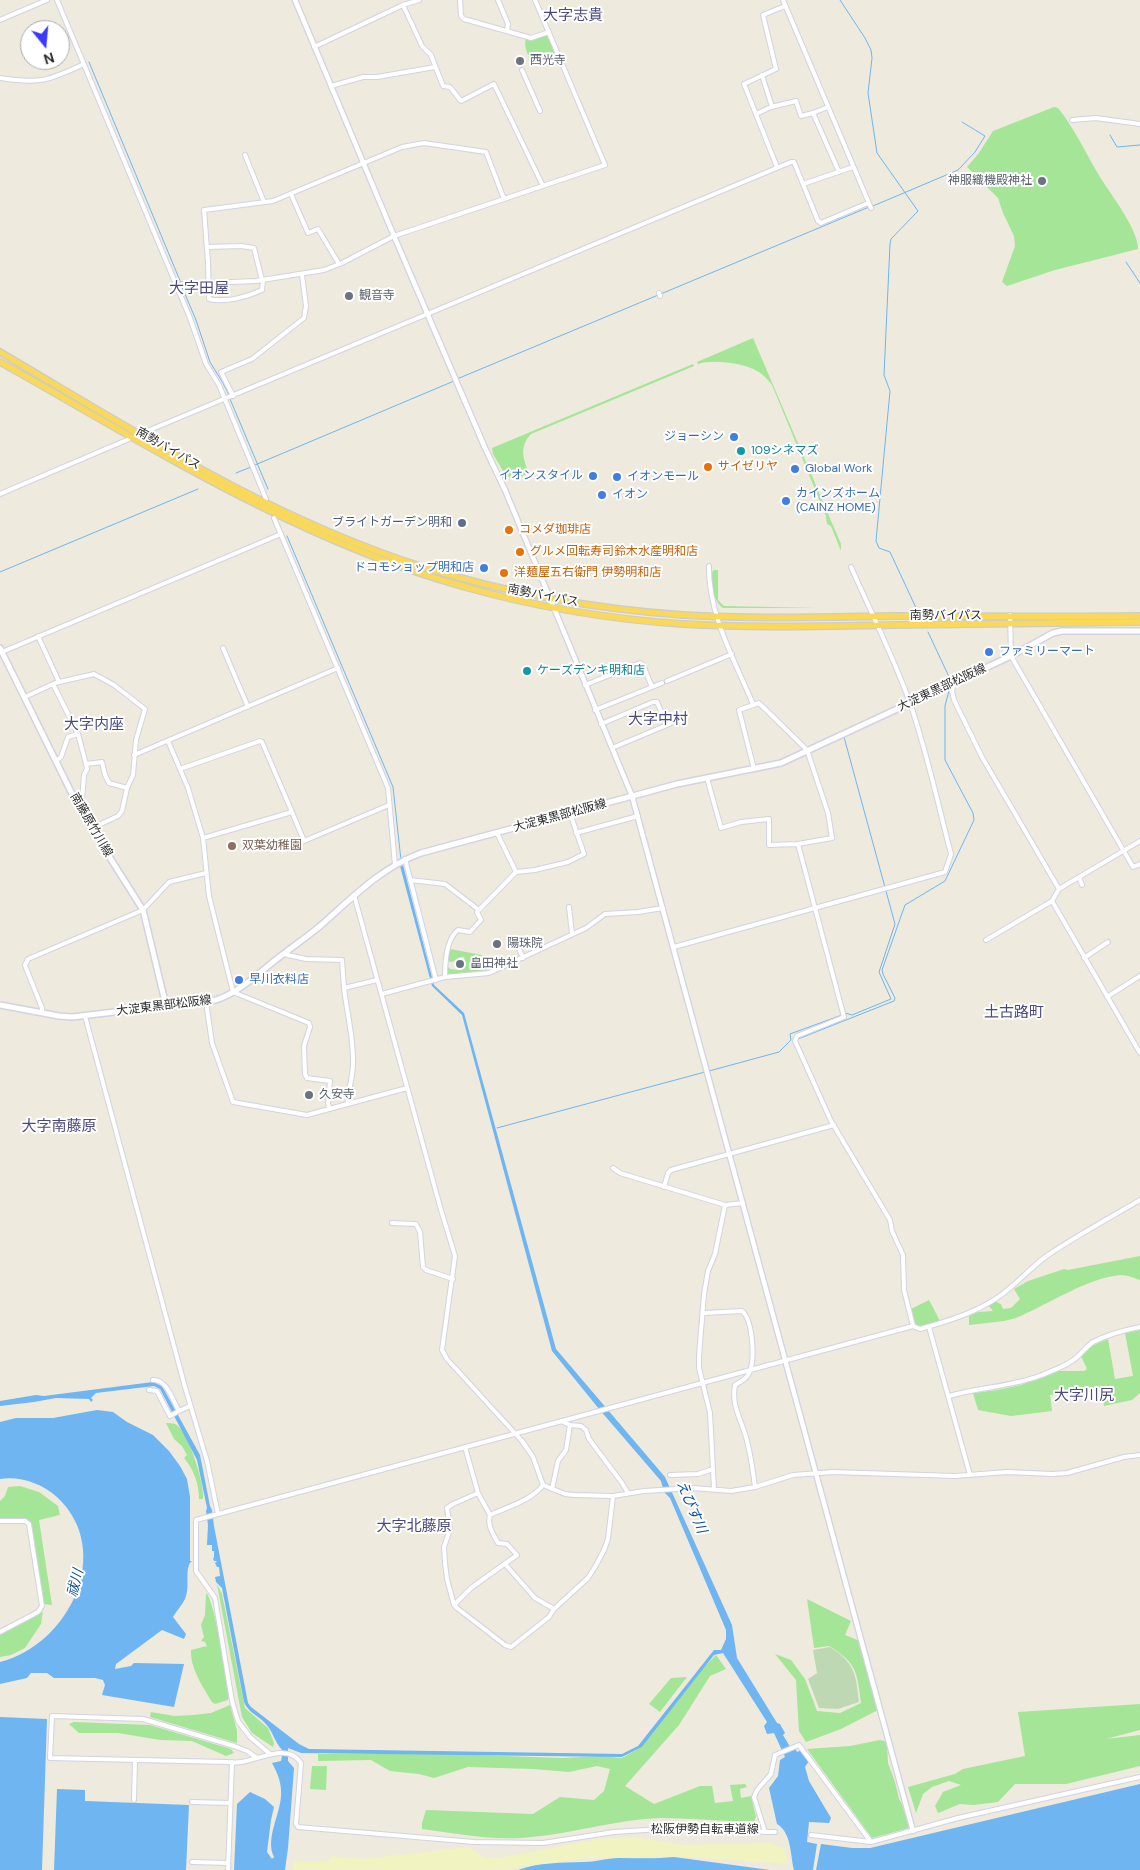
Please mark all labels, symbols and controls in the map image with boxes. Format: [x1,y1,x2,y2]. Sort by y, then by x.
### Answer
district label: 大字志貴 [543,7,603,25]
north arrow [20,20,70,70]
text: N [42,48,57,68]
place label: 西光寺 [530,54,566,68]
marker: 西光寺 [514,55,526,67]
place label: 神服織機殿神社 [948,174,1032,188]
marker: 神服織機殿神社 [1036,175,1048,187]
district label: 大字田屋 [169,280,229,298]
place label: 観音寺 [359,289,395,303]
marker: 観音寺 [343,290,355,302]
street label: 南勢バイパス [133,425,203,473]
place label: ジョーシン [664,430,724,444]
marker: ジョーシン [728,431,740,443]
place label: 109シネマズ [751,444,818,458]
marker: 109シネマズ [735,445,747,457]
place label: サイゼリヤ [718,460,778,474]
marker: サイゼリヤ [702,461,714,473]
place label: Global Work [805,462,872,476]
marker: Global Work [789,463,801,475]
place label: イオンスタイル [499,469,583,483]
marker: イオンスタイル [587,470,599,482]
place label: イオンモール [627,470,699,484]
marker: イオンモール [611,471,623,483]
place label: カインズホーム (CAINZ HOME) [796,487,880,515]
place label: イオン [612,488,648,502]
marker: イオン [596,489,608,501]
marker: カインズホーム (CAINZ HOME) [780,495,792,507]
place label: ブライトガーデン明和 [332,516,452,530]
marker: ブライトガーデン明和 [456,517,468,529]
place label: コメダ珈琲店 [519,523,591,537]
marker: コメダ珈琲店 [503,524,515,536]
place label: グルメ回転寿司鈴木水産明和店 [530,545,698,559]
marker: グルメ回転寿司鈴木水産明和店 [514,546,526,558]
place label: ドコモショップ明和店 [354,561,474,575]
marker: ドコモショップ明和店 [478,562,490,574]
place label: 洋麺屋五右衛門 伊勢明和店 [514,566,661,580]
marker: 洋麺屋五右衛門 伊勢明和店 [498,567,510,579]
street label: 南勢バイパス [506,582,580,610]
street label: 南勢バイパス [910,609,982,623]
place label: ファミリーマート [999,645,1095,659]
marker: ファミリーマート [983,646,995,658]
street label: 大淀東黒部松阪線 [895,661,989,715]
place label: ケーズデンキ明和店 [537,664,645,678]
marker: ケーズデンキ明和店 [521,665,533,677]
district label: 大字中村 [628,711,688,729]
district label: 大字内座 [64,716,124,734]
street label: 南藤原竹川線 [67,790,115,860]
street label: 大淀東黒部松阪線 [512,797,608,835]
place label: 双葉幼稚園 [242,839,302,853]
marker: 双葉幼稚園 [226,840,238,852]
place label: 陽珠院 [507,937,543,951]
marker: 陽珠院 [491,938,503,950]
place label: 畠田神社 [470,957,518,971]
marker: 畠田神社 [454,958,466,970]
place label: 早川衣料店 [249,973,309,987]
marker: 早川衣料店 [233,974,245,986]
street label: 大淀東黒部松阪線 [115,993,213,1019]
district label: 土古路町 [984,1004,1044,1022]
place label: 久安寺 [319,1088,355,1102]
marker: 久安寺 [303,1089,315,1101]
district label: 大字南藤原 [22,1118,96,1136]
district label: 大字川尻 [1054,1387,1114,1405]
water label: えびす川 [672,1478,710,1536]
district label: 大字北藤原 [377,1518,451,1536]
water label: 祓川 [64,1567,88,1599]
street label: 松阪伊勢自転車道線 [651,1823,759,1837]

